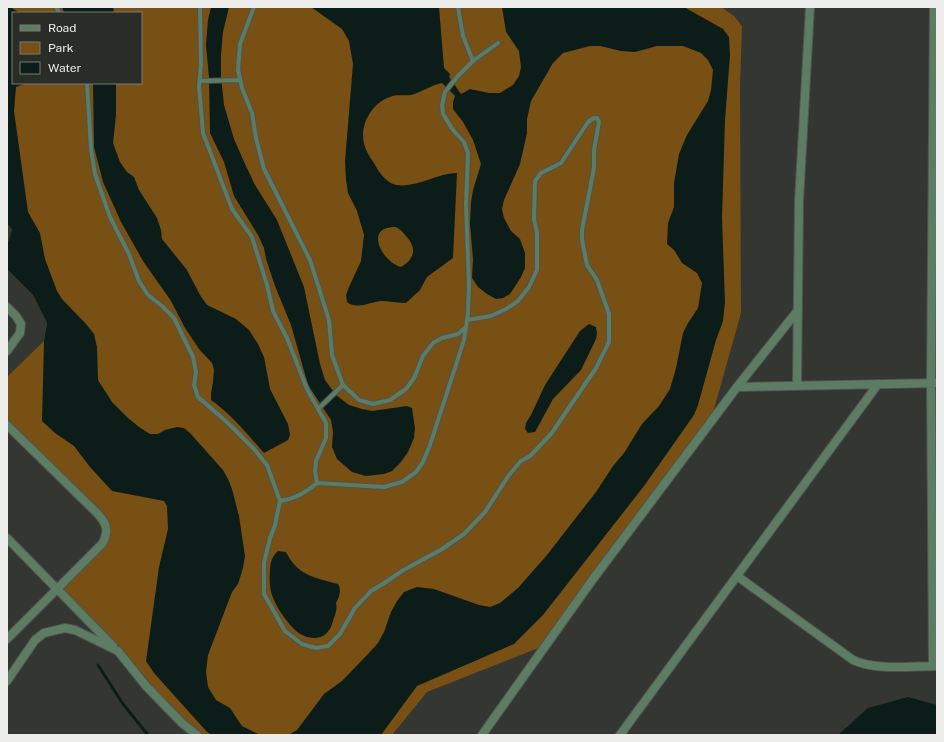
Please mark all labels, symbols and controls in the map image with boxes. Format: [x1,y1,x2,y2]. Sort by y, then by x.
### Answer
legend [12,12,142,84]
text: Road [48,21,76,35]
text: Park [48,41,74,55]
text: Water [48,61,82,75]

